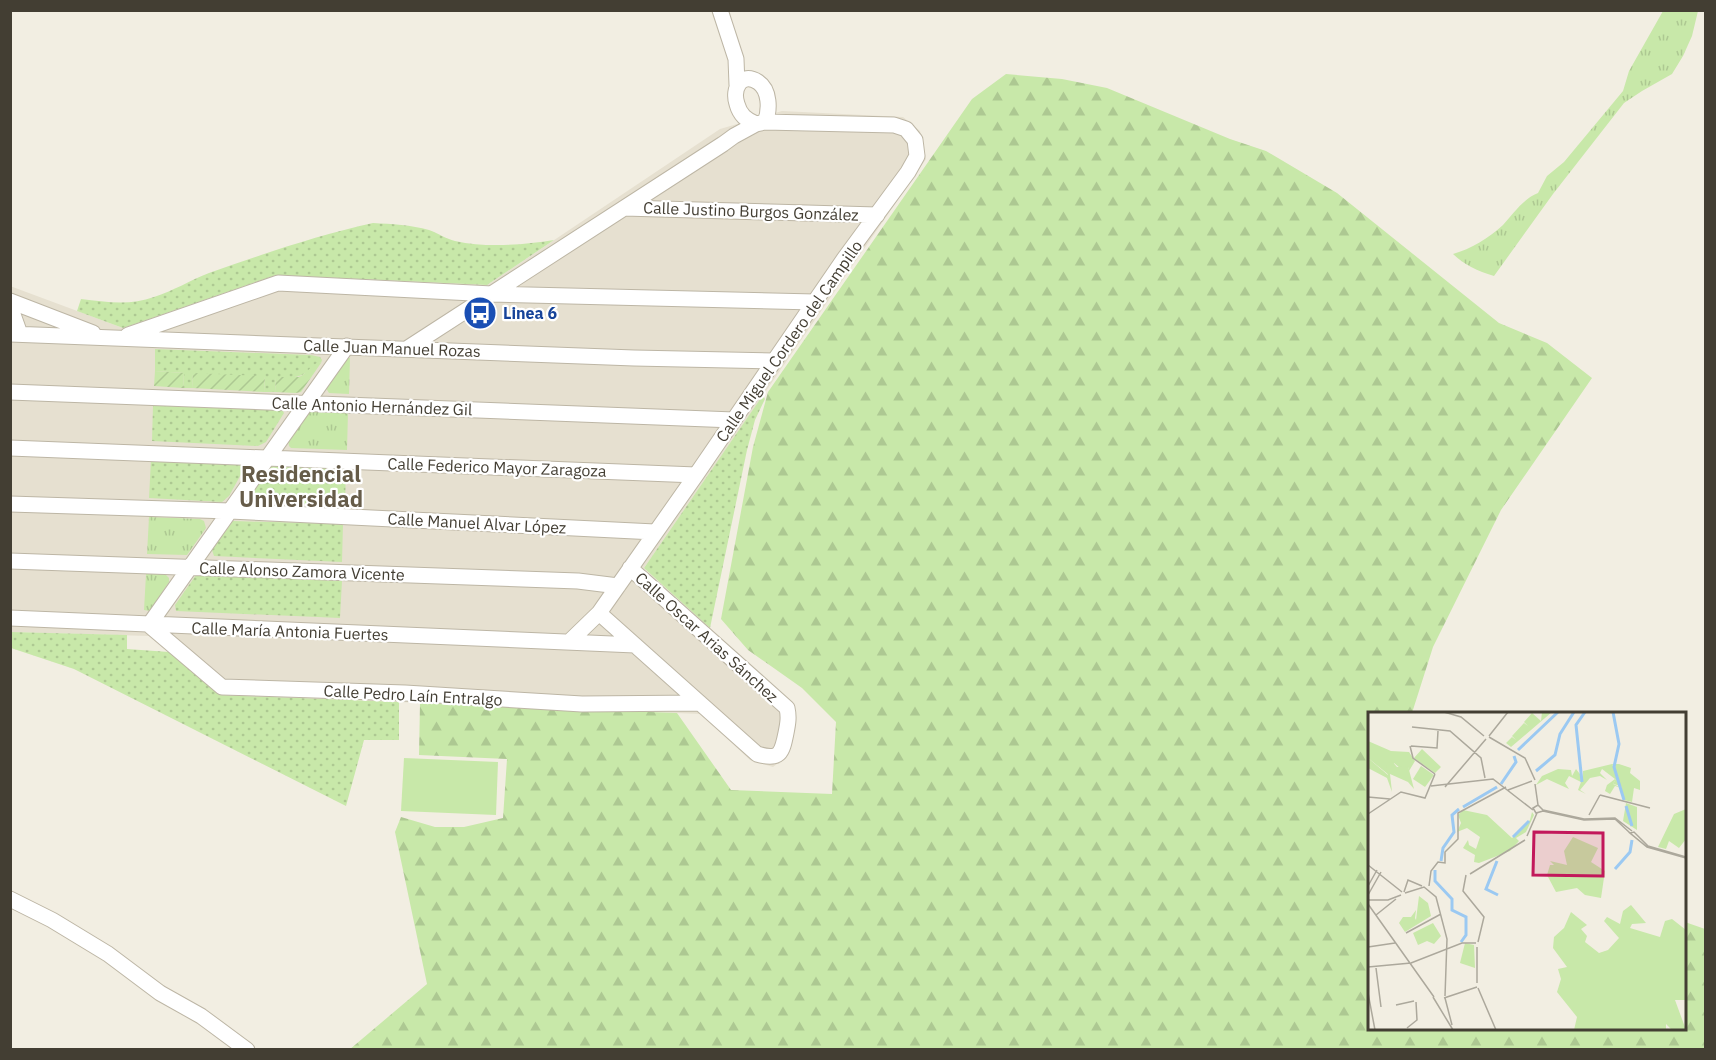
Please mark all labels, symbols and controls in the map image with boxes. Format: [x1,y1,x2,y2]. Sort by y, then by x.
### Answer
street label: Calle Justino Burgos González [643,197,859,225]
street label: Calle Miguel Cordero del Campillo [711,236,867,446]
bus stop icon: Linea 6 [462,295,498,331]
place label: Linea 6 [503,303,557,323]
street label: Calle Juan Manuel Rozas [303,335,481,361]
street label: Calle Antonio Hernández Gil [271,393,473,419]
street label: Calle Federico Mayor Zaragoza [387,453,607,481]
district label: Residencial Universidad [239,459,363,513]
street label: Calle Manuel Alvar López [387,508,567,538]
street label: Calle Alonso Zamora Vicente [199,557,405,585]
street label: Calle Oscar Arias Sánchez [631,568,783,706]
street label: Calle María Antonia Fuertes [191,618,389,644]
street label: Calle Pedro Laín Entralgo [323,680,503,710]
inset map [1368,712,1686,1030]

